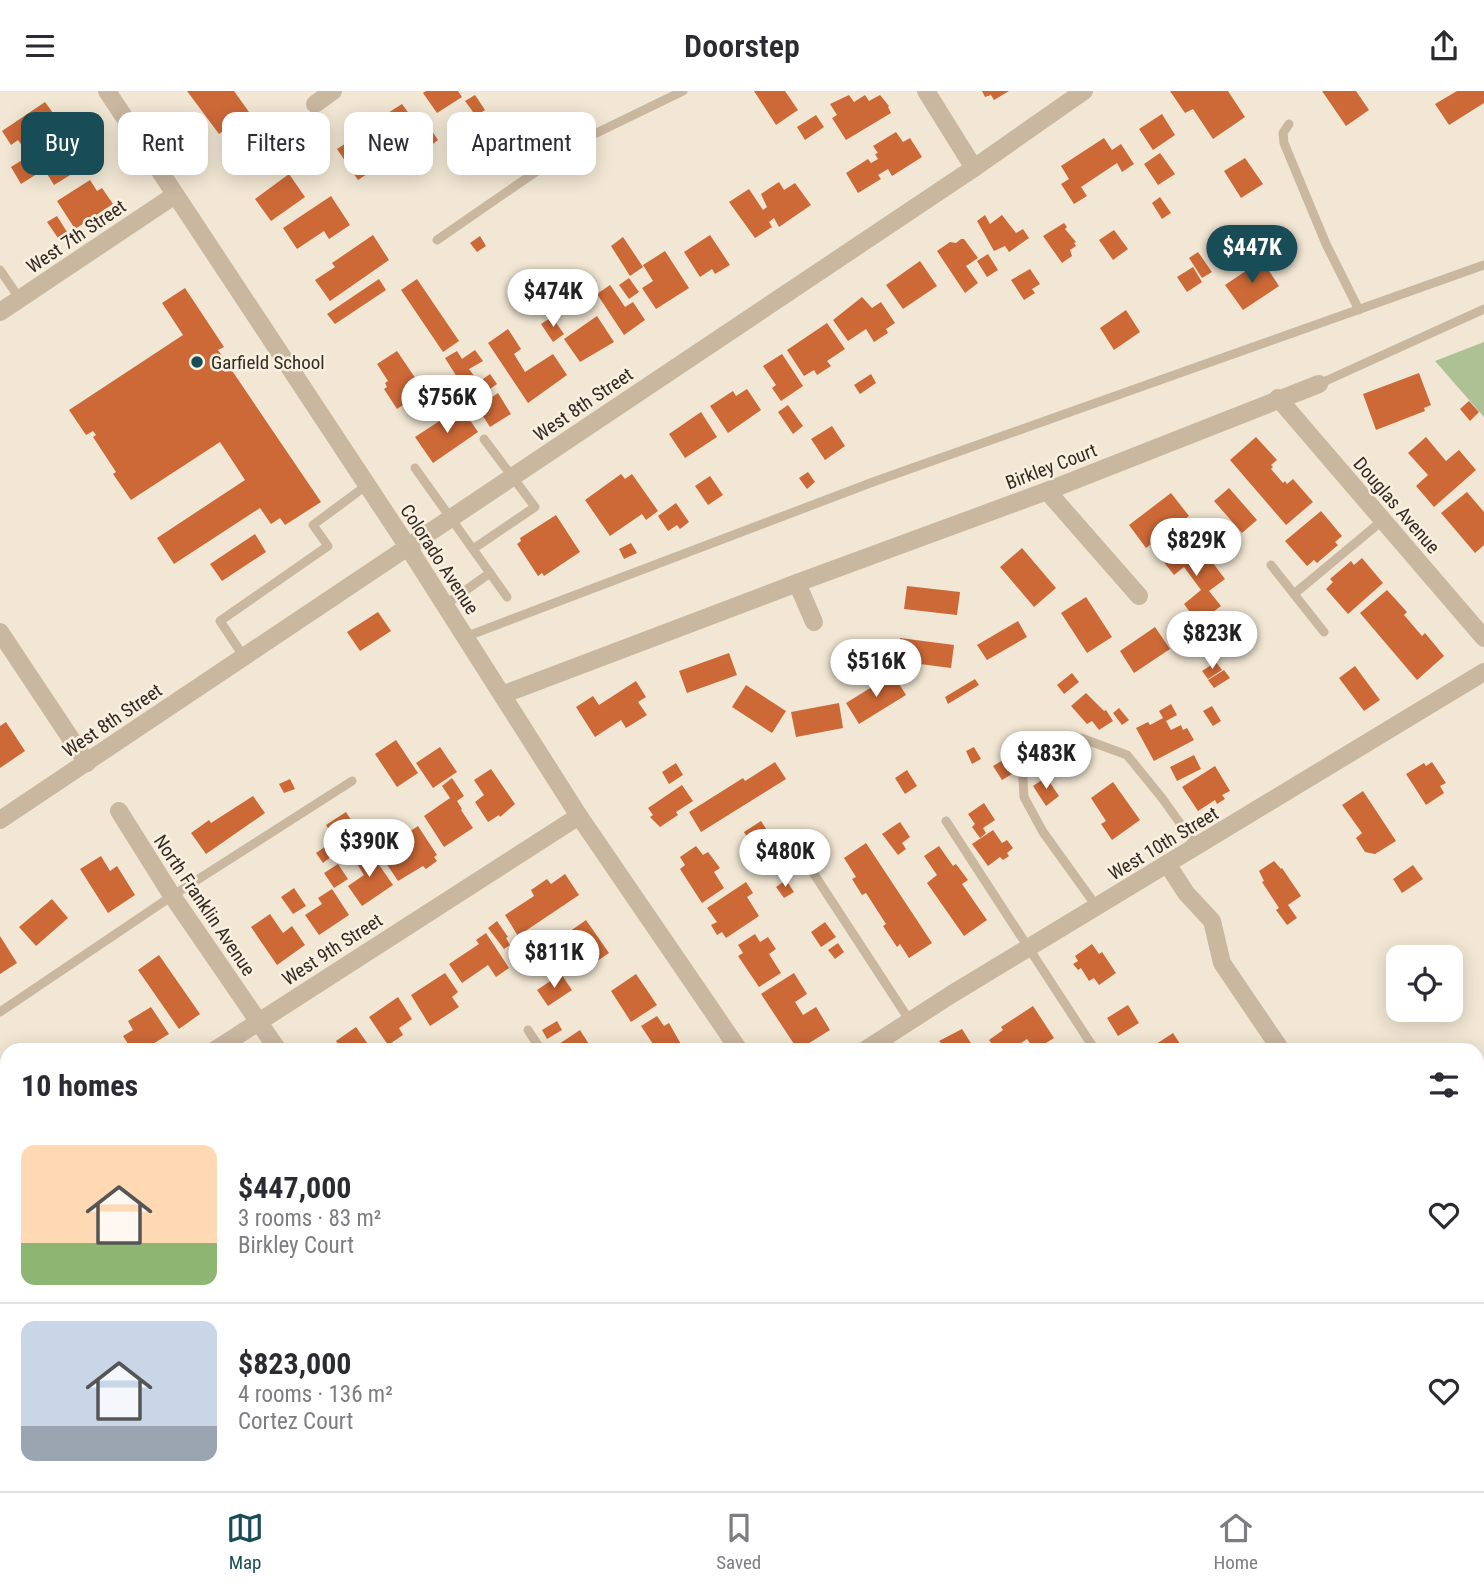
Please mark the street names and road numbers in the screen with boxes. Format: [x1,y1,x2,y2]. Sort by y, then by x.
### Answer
street label: West 7th Street [22,195,130,278]
street label: West 8th Street [529,363,637,446]
street label: Birkley Court [1002,439,1100,494]
street label: Douglas Avenue [1349,452,1445,558]
street label: Colorado Avenue [395,500,484,619]
street label: West 8th Street [58,679,166,762]
street label: West 10th Street [1104,802,1222,885]
street label: North Franklin Avenue [149,830,260,980]
street label: West 9th Street [278,909,387,990]

